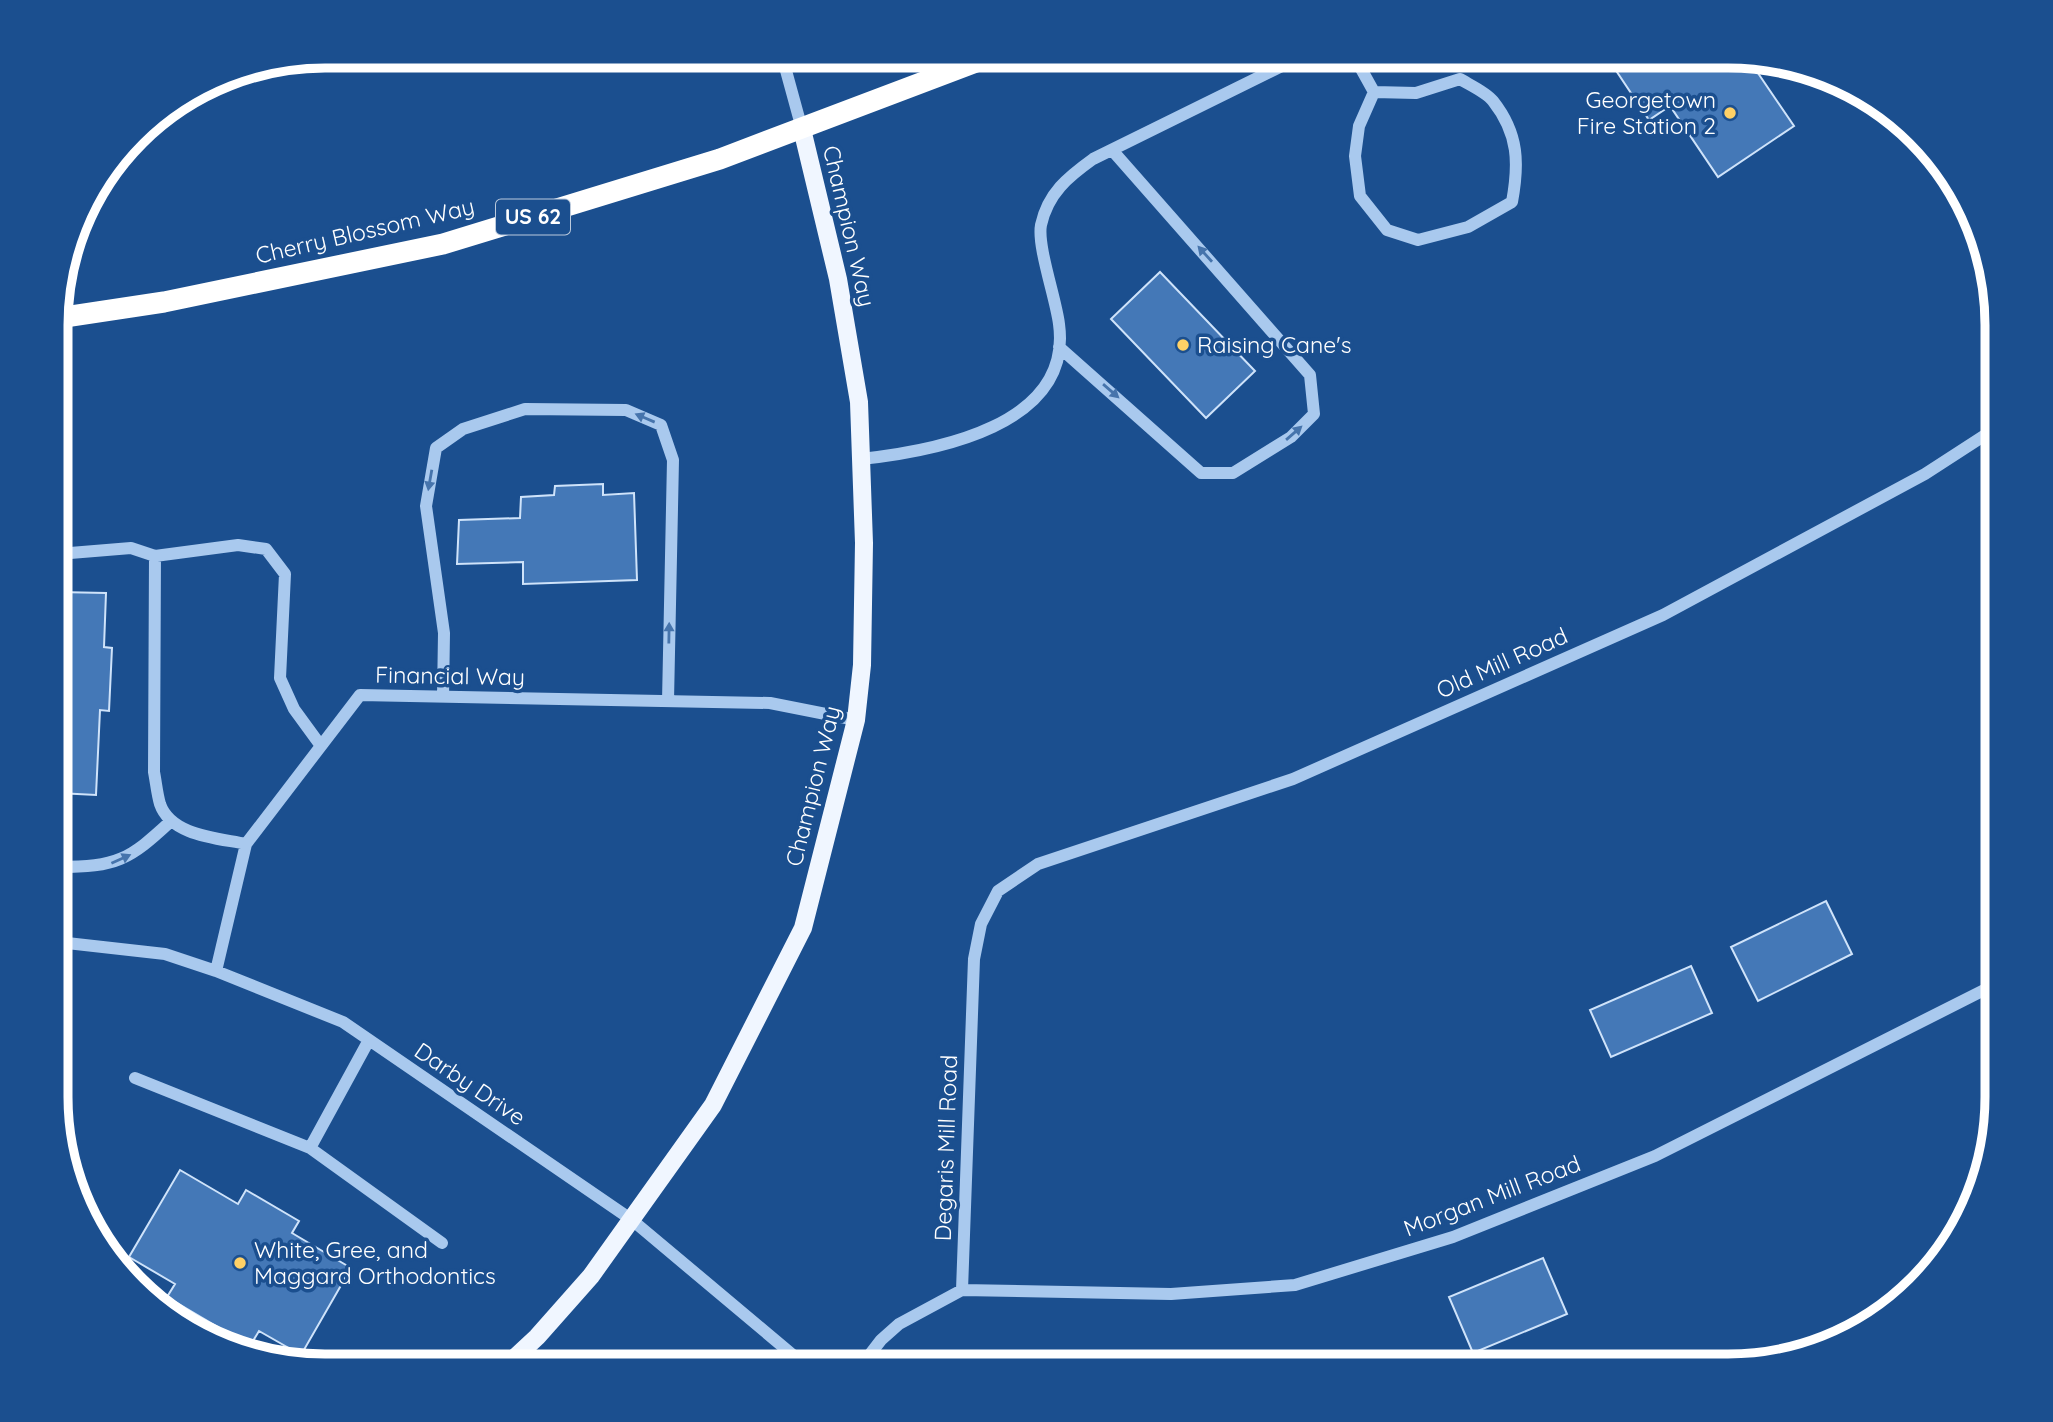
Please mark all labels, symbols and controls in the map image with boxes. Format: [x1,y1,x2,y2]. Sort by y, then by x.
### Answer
place label: Georgetown Fire Station 2 [1577,85,1716,140]
marker: Georgetown Fire Station 2 [1722,105,1738,121]
street label: Champion Way [817,143,882,309]
street label: Cherry Blossom Way [253,191,477,270]
road number: US 62 [496,200,570,234]
one-way arrow [1197,245,1213,262]
place label: Raising Cane's [1197,330,1351,359]
marker: Raising Cane's [1175,337,1191,353]
one-way arrow [1102,383,1119,398]
one-way arrow [635,412,655,424]
one-way arrow [1285,425,1303,441]
one-way arrow [425,469,436,491]
street label: Old Mill Road [1432,621,1572,704]
one-way arrow [663,622,675,644]
street label: Financial Way [375,660,525,691]
street label: Champion Way [779,703,846,869]
one-way arrow [111,853,131,865]
street label: Darby Drive [409,1036,531,1131]
street label: Degaris Mill Road [928,1054,963,1242]
street label: Morgan Mill Road [1399,1148,1584,1243]
place label: White, Gree, and Maggard Orthodontics [254,1235,496,1290]
marker: White, Gree, and Maggard Orthodontics [232,1255,248,1271]

